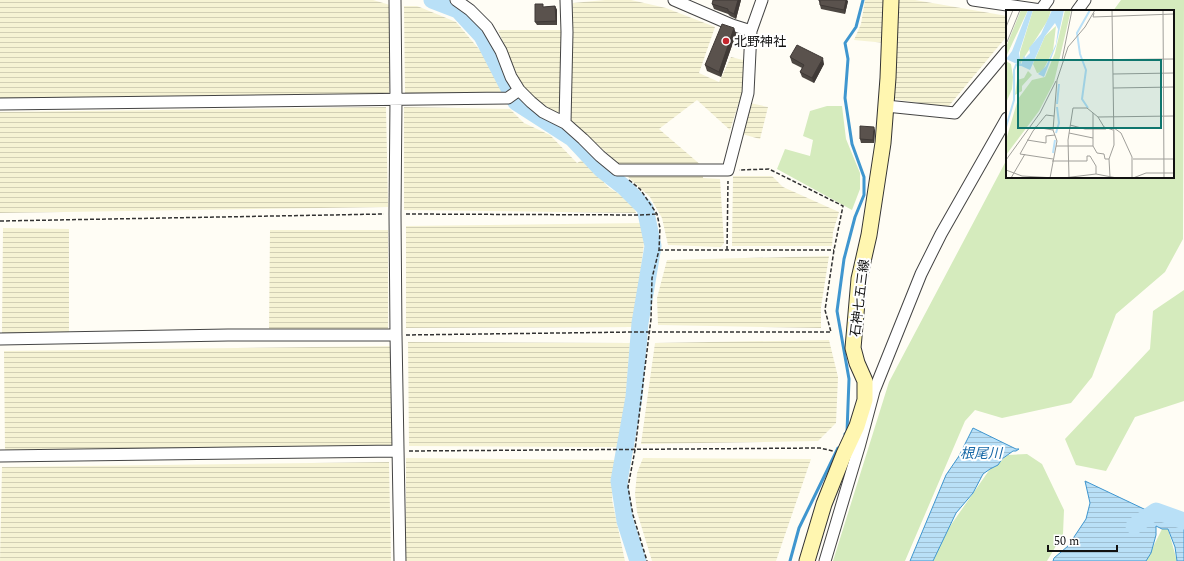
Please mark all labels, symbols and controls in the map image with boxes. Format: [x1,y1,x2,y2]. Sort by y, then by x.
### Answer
inset map [1006,10,1174,178]
place label: 北野神社 [734,32,786,52]
marker: 北野神社 [721,36,731,46]
street label: 石神七五三線 [845,258,875,338]
water label: 根尾川 [960,443,1004,464]
scale bar [1048,527,1117,553]
text: 50 m [1054,532,1079,551]

